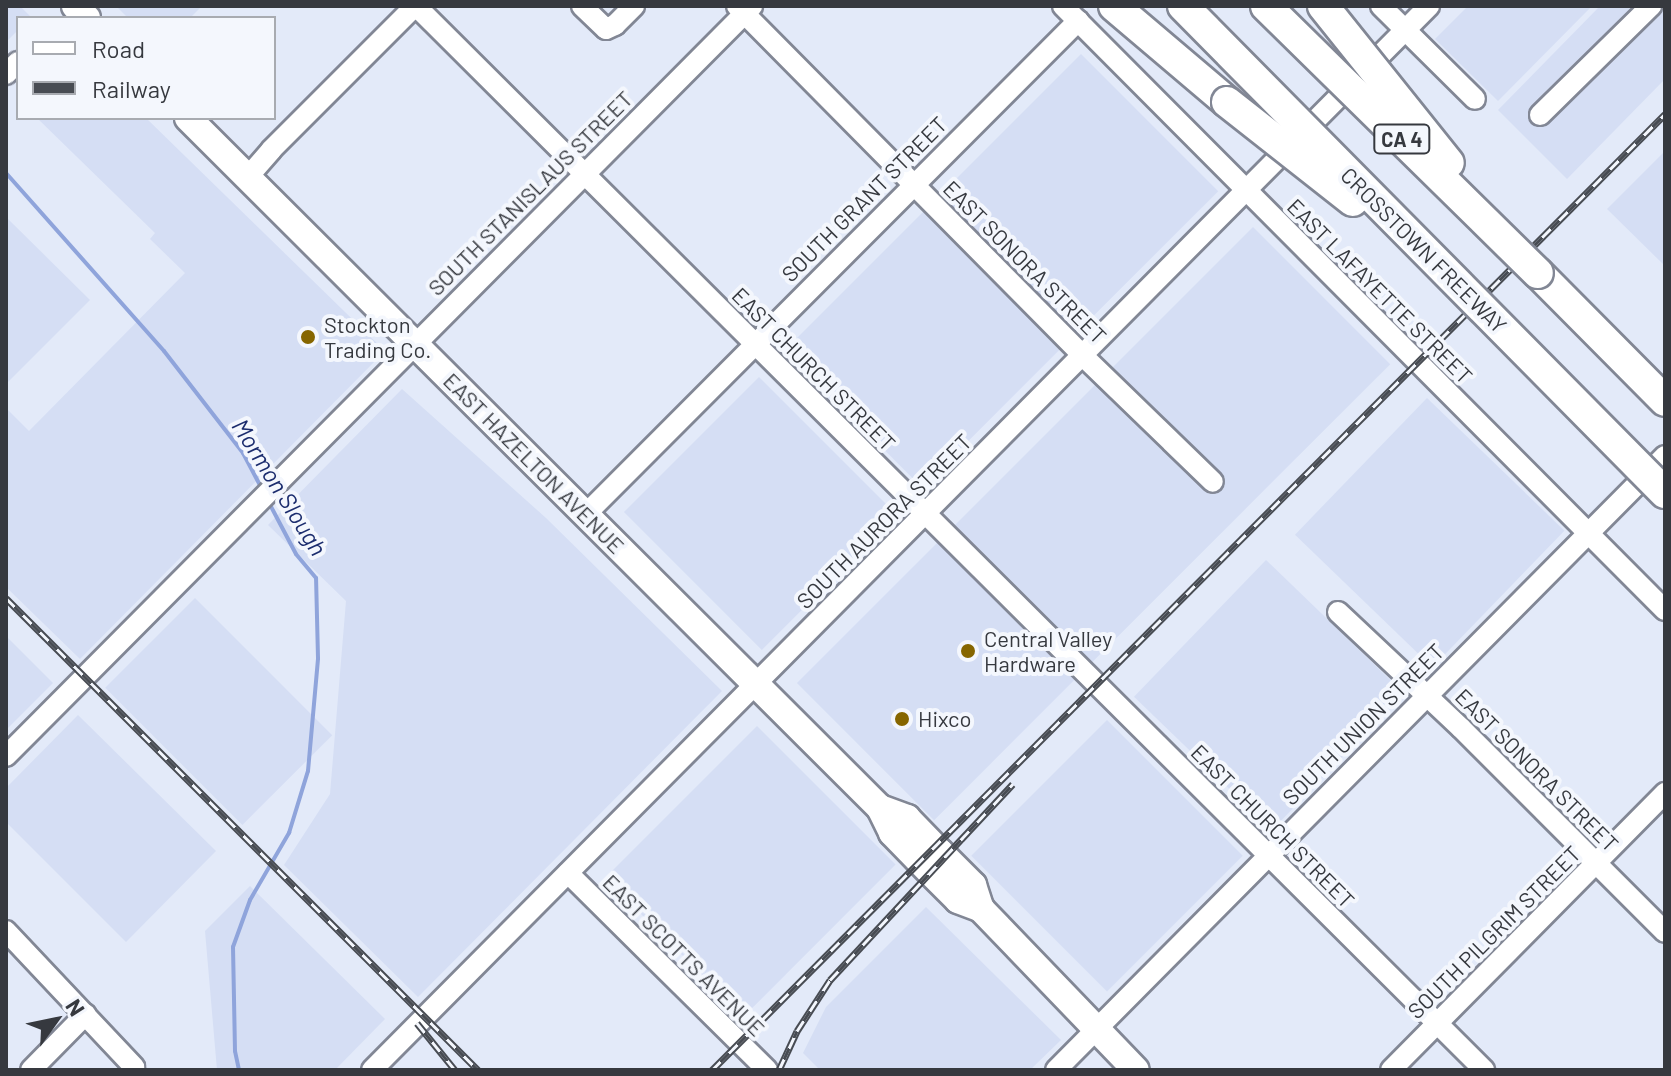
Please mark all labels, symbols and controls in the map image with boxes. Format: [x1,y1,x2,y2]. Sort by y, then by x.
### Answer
legend [16,16,276,120]
text: Road [92,34,145,63]
text: Railway [92,74,171,103]
street label: SOUTH STANISLAUS STREET [422,85,638,301]
street label: SOUTH GRANT STREET [776,111,952,287]
road number: CA 4 [1372,123,1432,155]
street label: CROSSTOWN FREEWAY [1336,162,1512,338]
street label: EAST SONORA STREET [938,175,1112,349]
street label: EAST LAFAYETTE STREET [1282,193,1478,389]
street label: EAST CHURCH STREET [727,282,901,456]
place label: Stockton Trading Co. [324,311,431,362]
marker: Stockton Trading Co. [299,328,317,346]
street label: EAST HAZELTON AVENUE [438,367,630,559]
water label: Mormon Slough [226,413,334,561]
street label: SOUTH AURORA STREET [791,428,977,614]
place label: Central Valley Hardware [984,625,1112,676]
street label: SOUTH UNION STREET [1277,638,1449,810]
marker: Central Valley Hardware [959,642,977,660]
street label: EAST SONORA STREET [1450,683,1624,857]
place label: Hixco [918,706,971,732]
marker: Hixco [893,710,911,728]
street label: EAST CHURCH STREET [1186,739,1360,913]
street label: SOUTH PILGRIM STREET [1402,840,1586,1024]
street label: EAST SCOTTS AVENUE [598,869,770,1041]
north arrow [16,980,96,1060]
text: N [61,994,91,1020]

